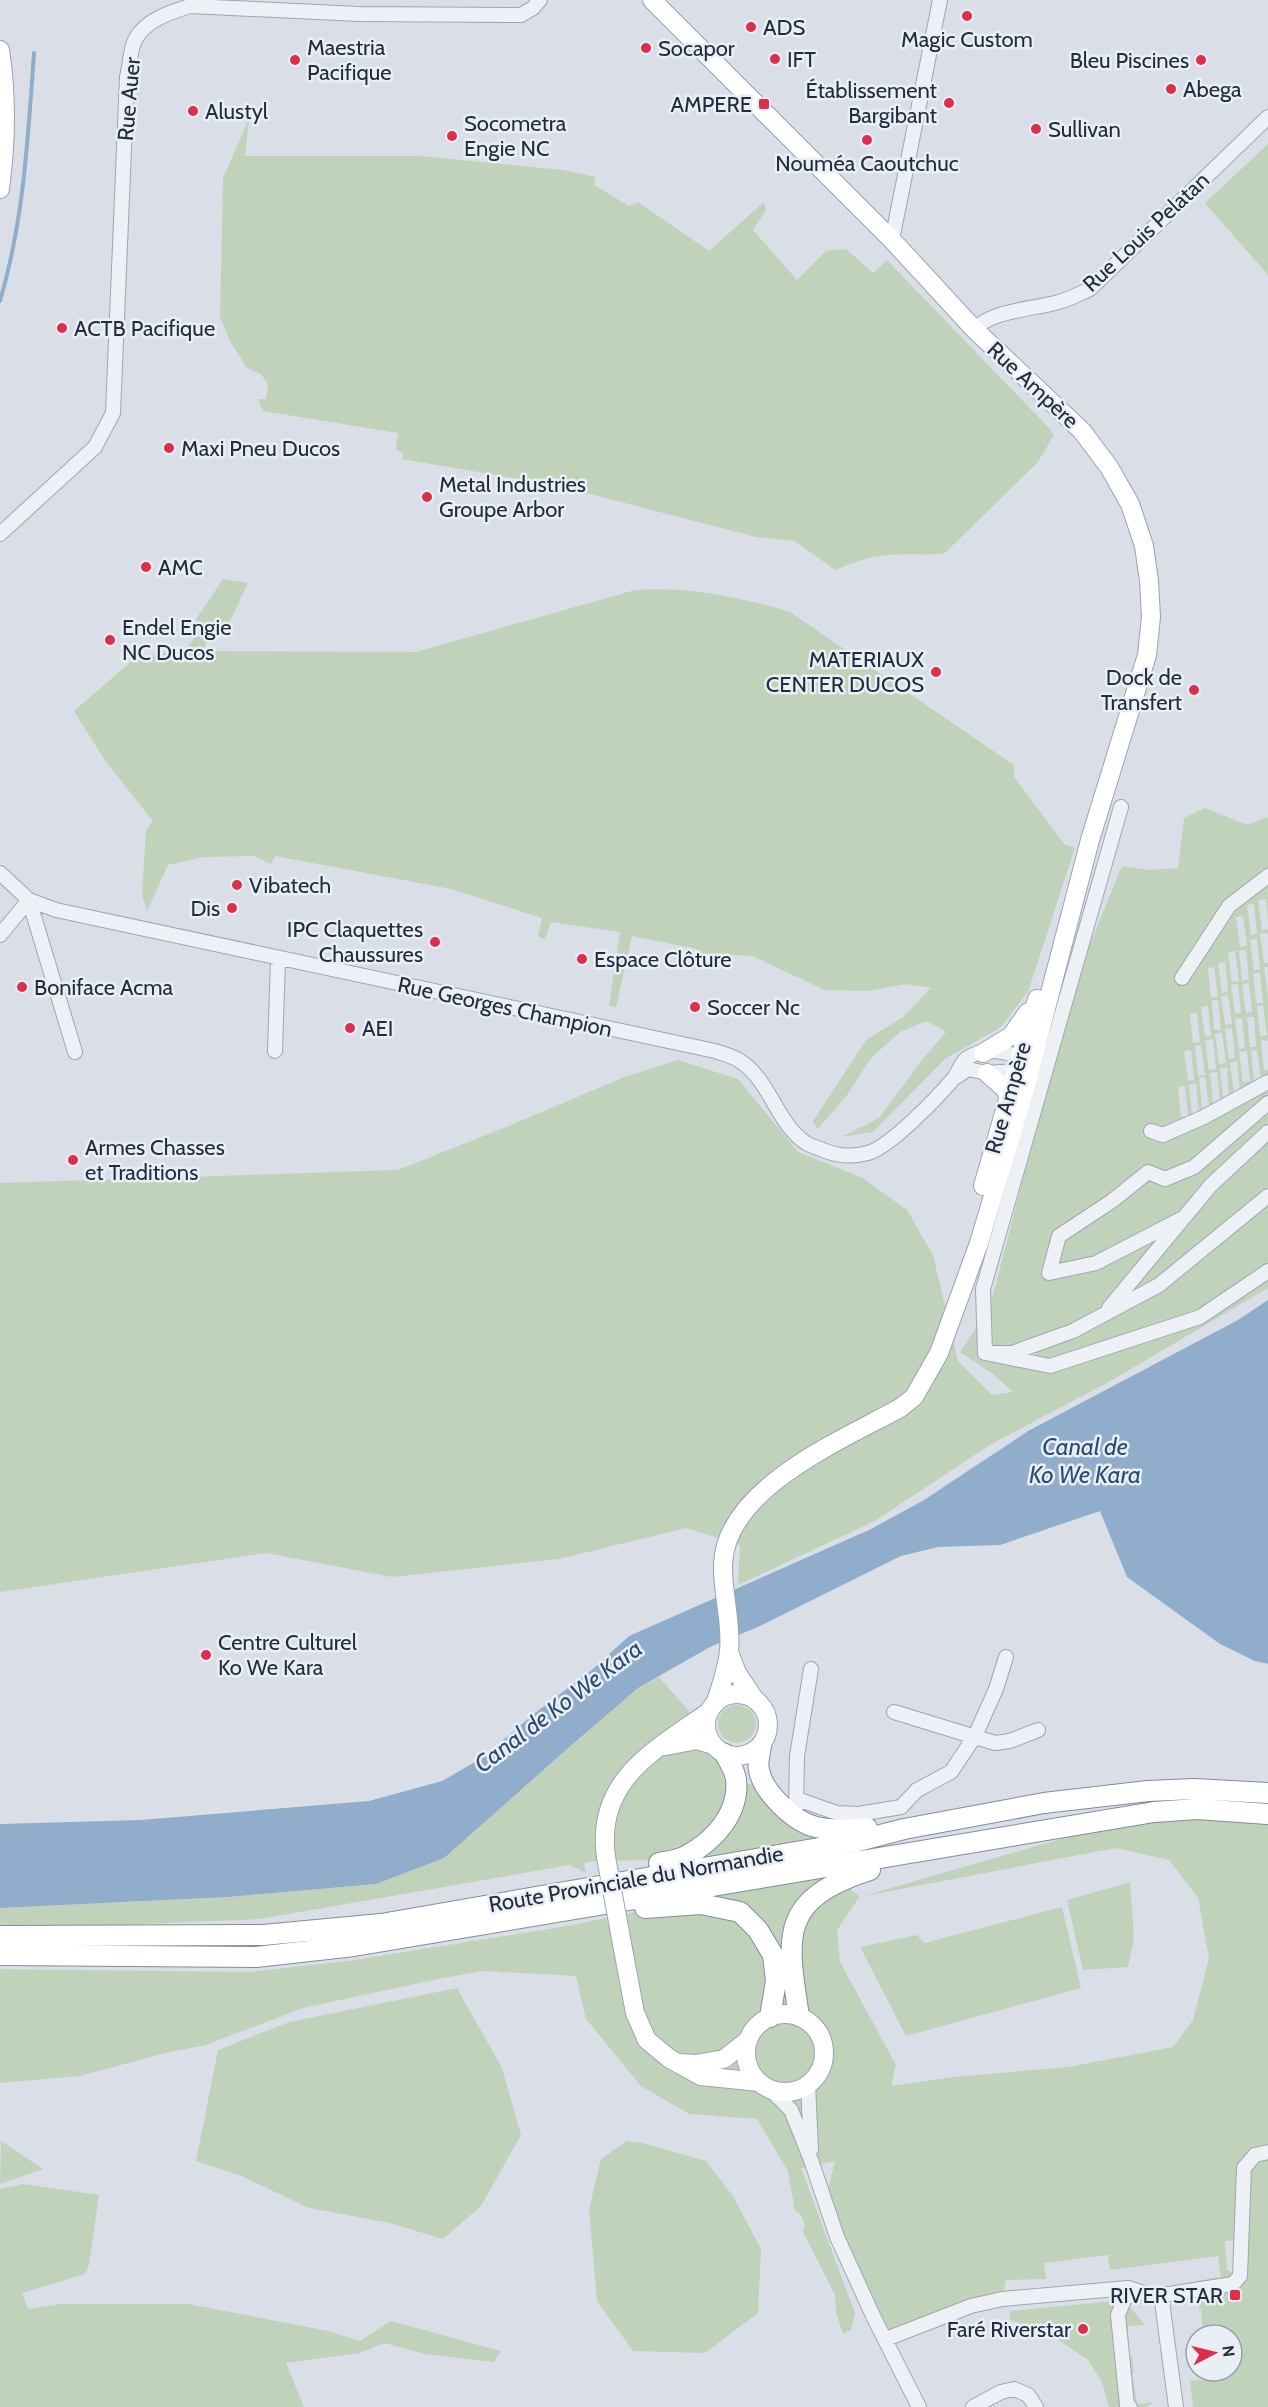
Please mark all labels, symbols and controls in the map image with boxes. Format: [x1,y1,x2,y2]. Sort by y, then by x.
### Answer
marker: Magic Custom [960,9,974,23]
place label: ADS [763,14,806,41]
marker: ADS [744,20,758,34]
place label: Magic Custom [901,26,1033,53]
place label: Maestria Pacifique [307,34,391,86]
place label: Socapor [658,35,735,62]
marker: Socapor [639,41,653,55]
place label: IFT [787,46,816,73]
place label: Bleu Piscines [1070,47,1189,74]
marker: IFT [768,52,782,66]
marker: Maestria Pacifique [288,53,302,67]
marker: Bleu Piscines [1194,53,1208,67]
street label: Rue Auer [112,56,146,142]
place label: Abega [1183,76,1242,103]
place label: Établissement Bargibant [806,77,938,129]
marker: Abega [1164,82,1178,96]
place label: AMPERE [670,91,752,118]
marker: Établissement Bargibant [942,96,956,110]
marker: AMPERE [757,97,771,111]
place label: Alustyl [205,98,269,125]
marker: Alustyl [186,104,200,118]
place label: Socometra Engie NC [464,110,567,162]
place label: Sullivan [1048,116,1121,143]
marker: Sullivan [1029,122,1043,136]
marker: Socometra Engie NC [445,129,459,143]
marker: Nouméa Caoutchuc [860,133,874,147]
place label: Nouméa Caoutchuc [775,150,959,177]
street label: Rue Louis Pelatan [1077,166,1215,298]
place label: ACTB Pacifique [74,315,215,342]
marker: ACTB Pacifique [55,321,69,335]
street label: Rue Ampère [982,336,1084,434]
place label: Maxi Pneu Ducos [181,435,340,462]
marker: Maxi Pneu Ducos [162,441,176,455]
place label: Metal Industries Groupe Arbor [439,471,586,523]
marker: Metal Industries Groupe Arbor [420,490,434,504]
place label: AMC [158,554,203,581]
marker: AMC [139,560,153,574]
place label: Endel Engie NC Ducos [122,614,232,666]
marker: Endel Engie NC Ducos [103,633,117,647]
place label: MATERIAUX CENTER DUCOS [766,646,924,698]
place label: Dock de Transfert [1101,664,1183,716]
marker: MATERIAUX CENTER DUCOS [929,665,943,679]
marker: Dock de Transfert [1187,683,1201,697]
place label: Vibatech [249,872,331,899]
marker: Vibatech [230,878,244,892]
place label: Dis [190,895,220,922]
marker: Dis [225,901,239,915]
place label: IPC Claquettes Chaussures [287,916,423,968]
marker: IPC Claquettes Chaussures [428,935,442,949]
place label: Espace Clôture [594,946,732,973]
marker: Espace Clôture [575,952,589,966]
street label: Rue Georges Champion [395,971,615,1043]
place label: Boniface Acma [34,974,174,1001]
marker: Boniface Acma [15,980,29,994]
place label: Soccer Nc [707,994,800,1021]
marker: Soccer Nc [688,1000,702,1014]
place label: AEI [362,1015,393,1042]
marker: AEI [343,1021,357,1035]
street label: Rue Ampère [979,1039,1037,1157]
place label: Armes Chasses et Traditions [85,1134,225,1186]
marker: Armes Chasses et Traditions [66,1153,80,1167]
water label: Canal de Ko We Kara [1029,1432,1141,1489]
place label: Centre Culturel Ko We Kara [218,1629,358,1681]
water label: Canal de Ko We Kara [468,1633,648,1779]
marker: Centre Culturel Ko We Kara [199,1648,213,1662]
street label: Route Provinciale du Normandie [487,1840,785,1918]
place label: RIVER STAR [1110,2282,1223,2309]
marker: RIVER STAR [1228,2288,1242,2302]
place label: Faré Riverstar [947,2316,1071,2343]
marker: Faré Riverstar [1076,2322,1090,2336]
north arrow [1184,2323,1244,2383]
text: N [1218,2344,1239,2358]

